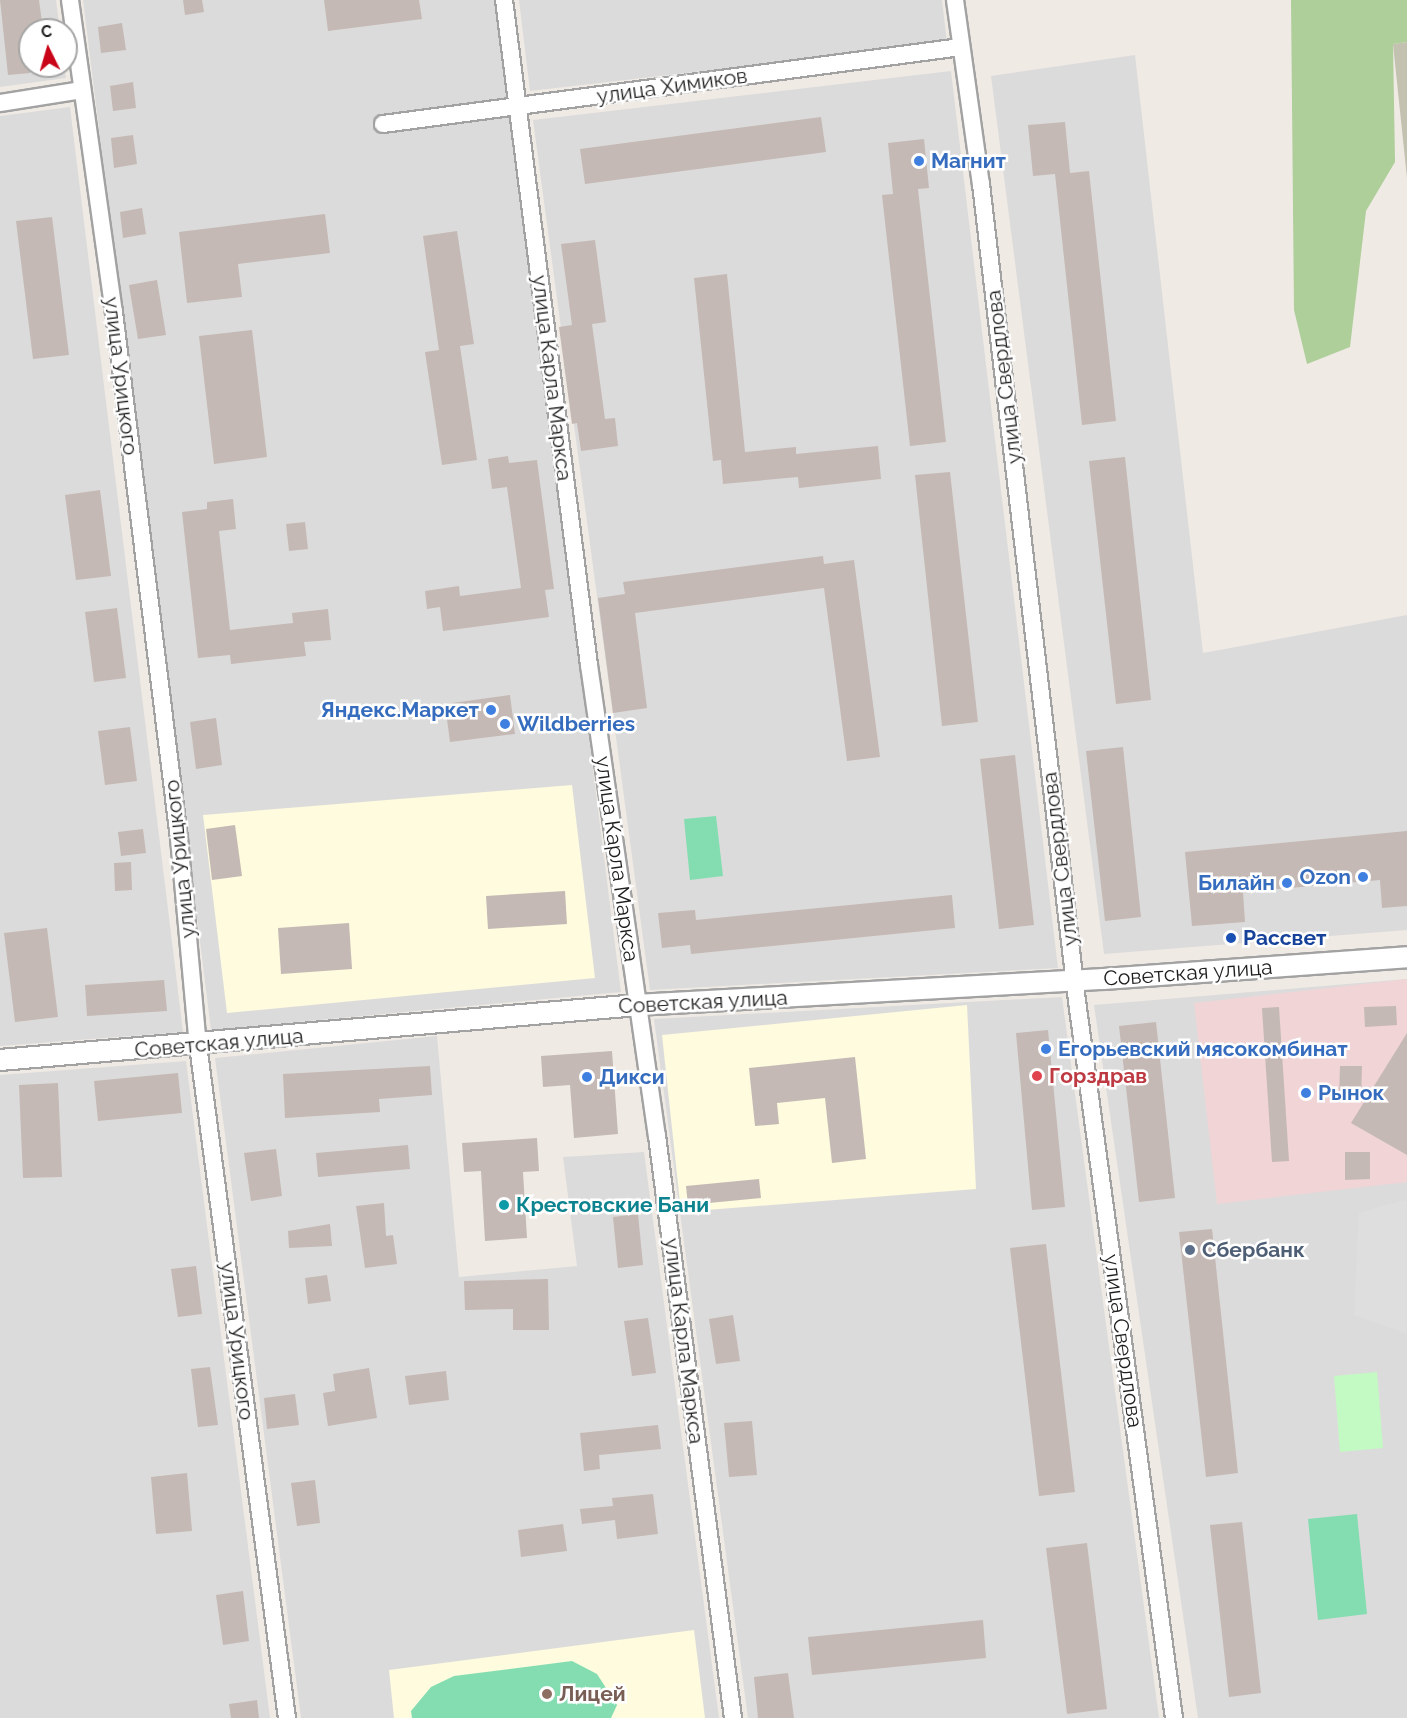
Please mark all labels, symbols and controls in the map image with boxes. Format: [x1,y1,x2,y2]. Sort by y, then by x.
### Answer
north arrow [18,18,78,78]
text: С [40,22,53,42]
street label: улица Химиков [595,63,749,109]
place label: Магнит [931,148,1006,174]
marker: Магнит [912,154,926,168]
street label: улица Карла Маркса [527,274,577,482]
street label: улица Свердлова [981,289,1027,465]
street label: улица Урицкого [99,295,143,457]
place label: Яндекс.Маркет [320,697,479,723]
marker: Яндекс.Маркет [484,703,498,717]
place label: Wildberries [517,711,635,737]
marker: Wildberries [498,717,512,731]
street label: улица Карла Маркса [590,755,644,963]
street label: улица Свердлова [1037,771,1083,947]
street label: улица Урицкого [159,779,201,939]
place label: Ozon [1300,864,1351,890]
place label: Билайн [1198,870,1275,896]
marker: Ozon [1356,870,1370,884]
marker: Билайн [1280,876,1294,890]
place label: Рассвет [1243,925,1326,951]
marker: Рассвет [1224,931,1238,945]
street label: Советская улица [1102,955,1274,991]
street label: Советская улица [617,985,789,1019]
street label: Советская улица [133,1023,305,1063]
place label: Егорьевский мясокомбинат [1058,1036,1348,1062]
marker: Егорьевский мясокомбинат [1039,1042,1053,1056]
place label: Горздрав [1049,1063,1147,1089]
place label: Дикси [599,1064,665,1090]
marker: Горздрав [1030,1069,1044,1083]
marker: Дикси [580,1070,594,1084]
place label: Рынок [1318,1080,1384,1106]
marker: Рынок [1299,1086,1313,1100]
place label: Крестовские Бани [516,1192,709,1218]
marker: Крестовские Бани [497,1198,511,1212]
street label: улица Карла Маркса [659,1237,709,1445]
place label: Сбербанк [1202,1237,1305,1263]
marker: Сбербанк [1183,1243,1197,1257]
street label: улица Свердлова [1098,1253,1148,1429]
street label: улица Урицкого [215,1260,259,1422]
place label: Лицей [559,1681,626,1707]
marker: Лицей [540,1687,554,1701]

